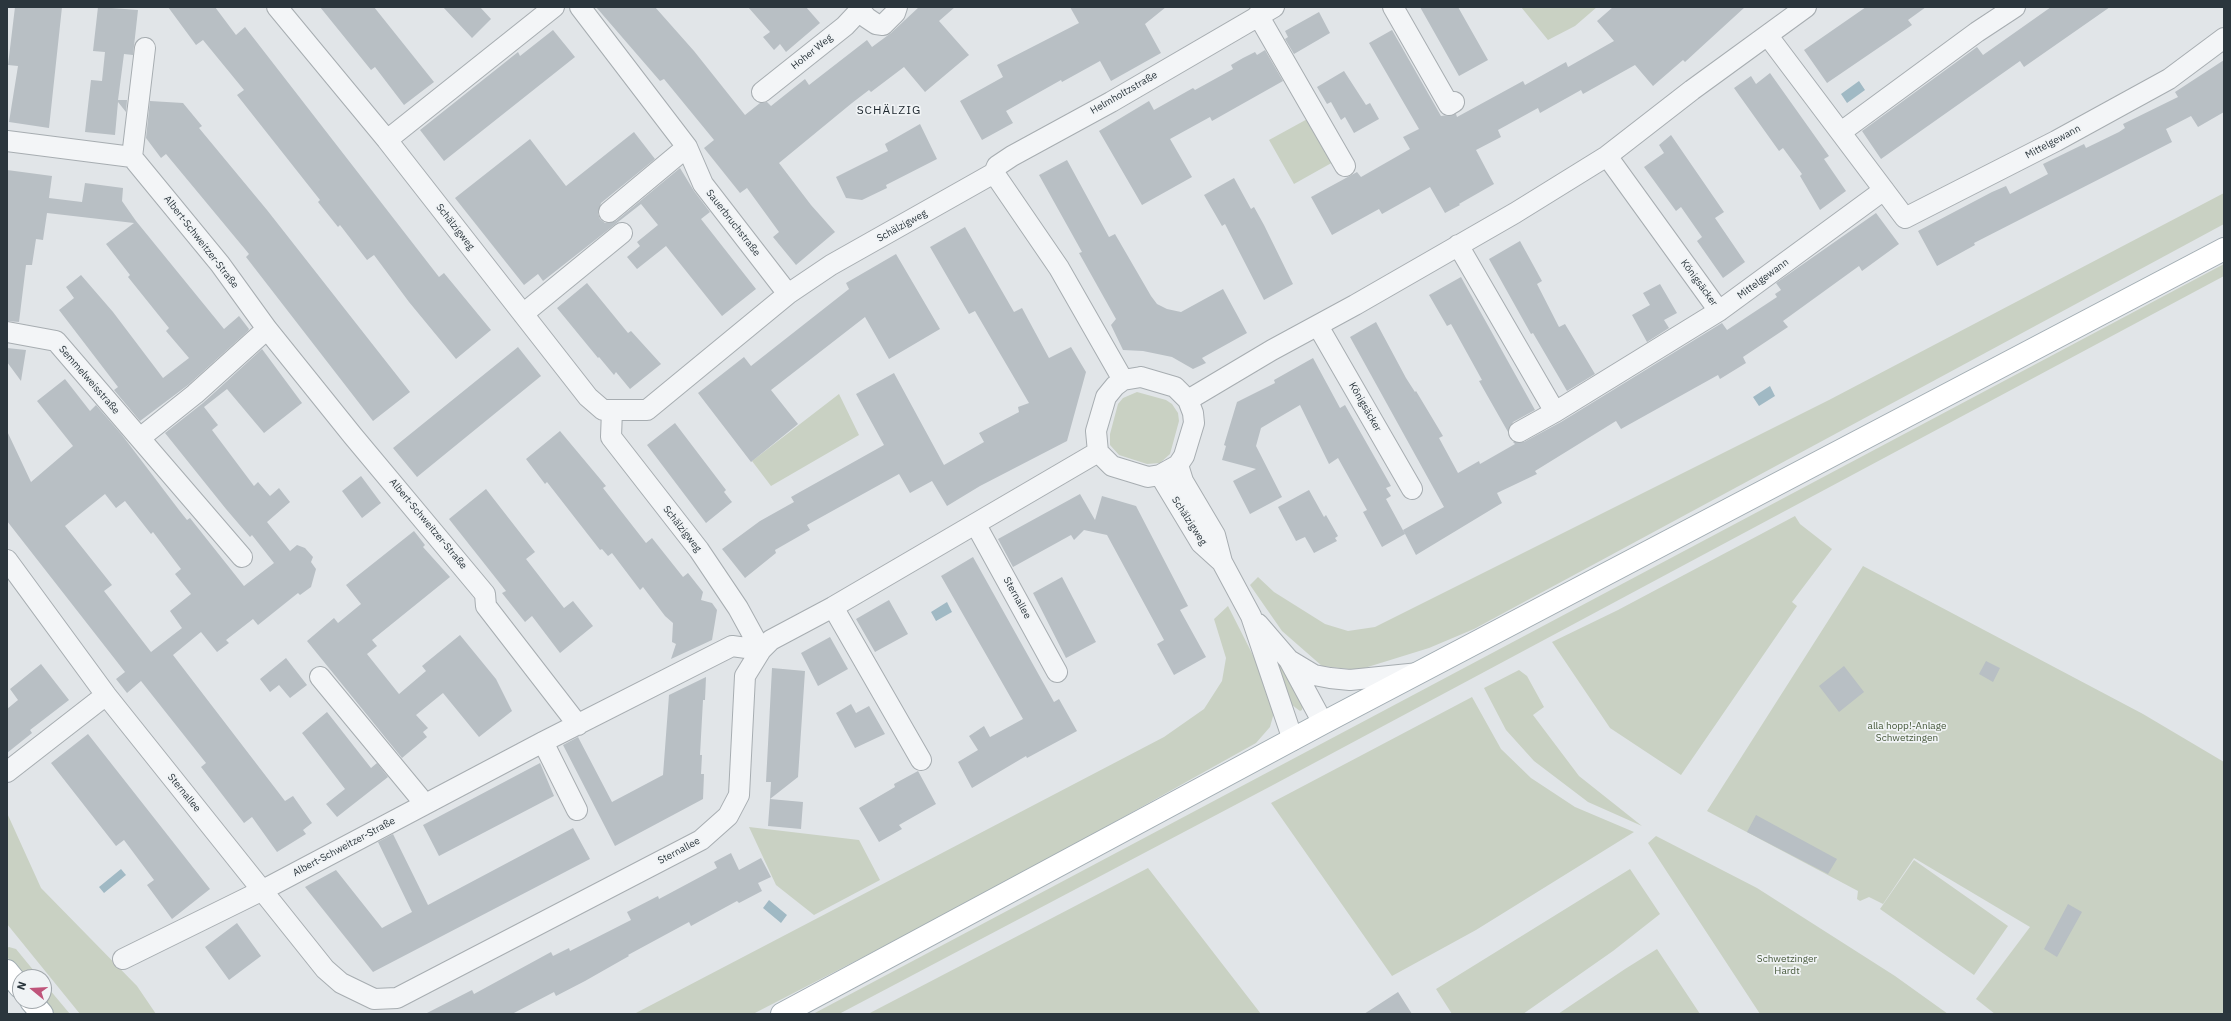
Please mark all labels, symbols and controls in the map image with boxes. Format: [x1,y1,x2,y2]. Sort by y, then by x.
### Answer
street label: Hoher Weg [789,32,835,72]
street label: Helmholtzstraße [1088,69,1160,117]
district label: SCHÄLZIG [857,104,921,118]
street label: Mittelgewann [2023,122,2083,162]
street label: Sauerbruchstraße [703,187,763,259]
street label: Albert-Schweitzer-Straße [161,193,241,291]
street label: Schälzigweg [433,201,477,253]
street label: Schälzigweg [875,207,929,245]
street label: Mittelgewann [1735,256,1791,302]
street label: Königsäcker [1678,257,1720,309]
street label: Semmelweisstraße [56,343,122,417]
street label: Königsäcker [1346,380,1384,434]
street label: Albert-Schweitzer-Straße [387,476,469,572]
street label: Schälzigweg [1169,494,1209,548]
street label: Schälzigweg [660,503,704,555]
street label: Sternallee [1001,575,1033,621]
park label: alla hopp!-Anlage Schwetzingen [1868,720,1946,744]
street label: Sternallee [165,771,203,815]
street label: Albert-Schweitzer-Straße [291,815,397,879]
street label: Sternallee [656,835,702,867]
park label: Schwetzinger Hardt [1757,953,1817,976]
north arrow [12,969,52,1009]
text: N [14,980,29,992]

